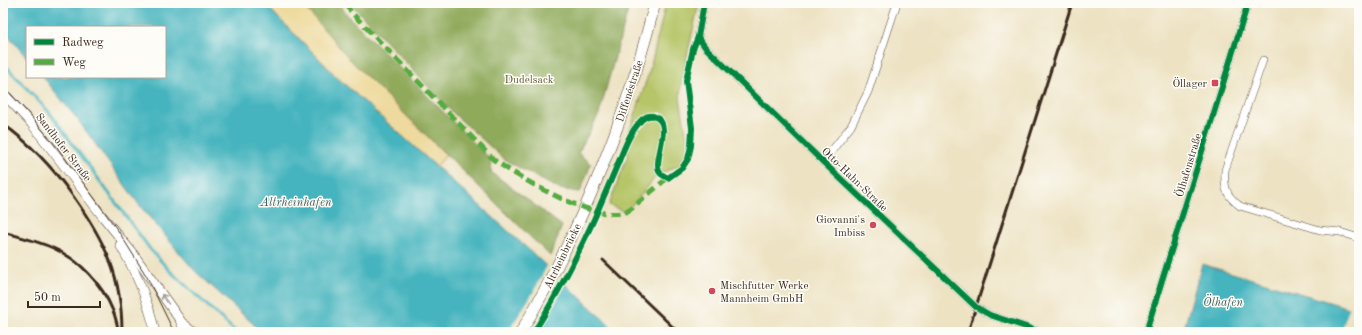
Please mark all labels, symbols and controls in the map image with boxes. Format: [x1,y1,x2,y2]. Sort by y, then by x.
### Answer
legend [26,26,166,78]
text: Radweg [62,37,104,49]
text: Weg [62,57,86,69]
street label: Diffenéstraße [615,59,646,124]
park label: Dudelsack [505,75,554,86]
place label: Öllager [1172,77,1207,90]
marker: Öllager [1210,78,1220,88]
street label: Sandhofer Straße [33,112,93,184]
street label: Ölhafenstraße [1173,132,1204,199]
street label: Otto-Hahn-Straße [819,146,889,214]
water label: Altrheinhafen [259,197,332,209]
place label: Giovanni's Imbiss [816,215,865,239]
marker: Giovanni's Imbiss [868,220,878,230]
street label: Altrheinbrücke [543,222,584,291]
place label: Mischfutter Werke Mannheim GmbH [720,281,809,305]
scale bar [28,283,100,309]
marker: Mischfutter Werke Mannheim GmbH [707,286,717,296]
text: 50 m [34,291,61,304]
one-way arrow [161,293,169,304]
water label: Ölhafen [1203,293,1243,309]

